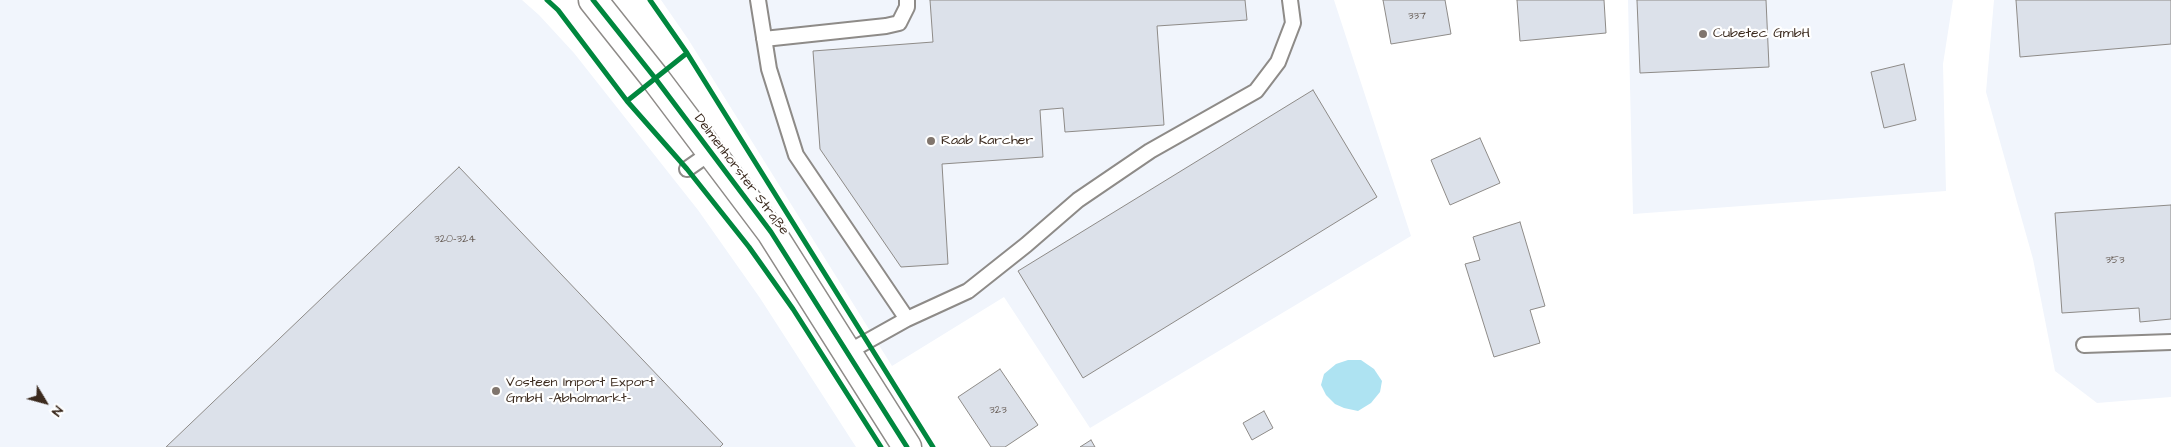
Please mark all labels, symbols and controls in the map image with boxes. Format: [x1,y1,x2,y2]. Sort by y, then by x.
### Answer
house number: 337 [1408,10,1426,24]
place label: Cubetec GmbH [1713,26,1810,42]
marker: Cubetec GmbH [1697,28,1709,40]
street label: Delmenhorster Straße [690,111,792,239]
place label: Raab Karcher [941,133,1033,149]
marker: Raab Karcher [925,135,937,147]
house number: 320-324 [434,233,476,247]
house number: 353 [2106,254,2124,268]
place label: Vosteen Import Export GmbH -Abholmarkt- [506,375,655,408]
north arrow [20,377,70,427]
marker: Vosteen Import Export GmbH -Abholmarkt- [490,385,502,397]
text: N [46,402,68,421]
house number: 323 [989,404,1007,418]

